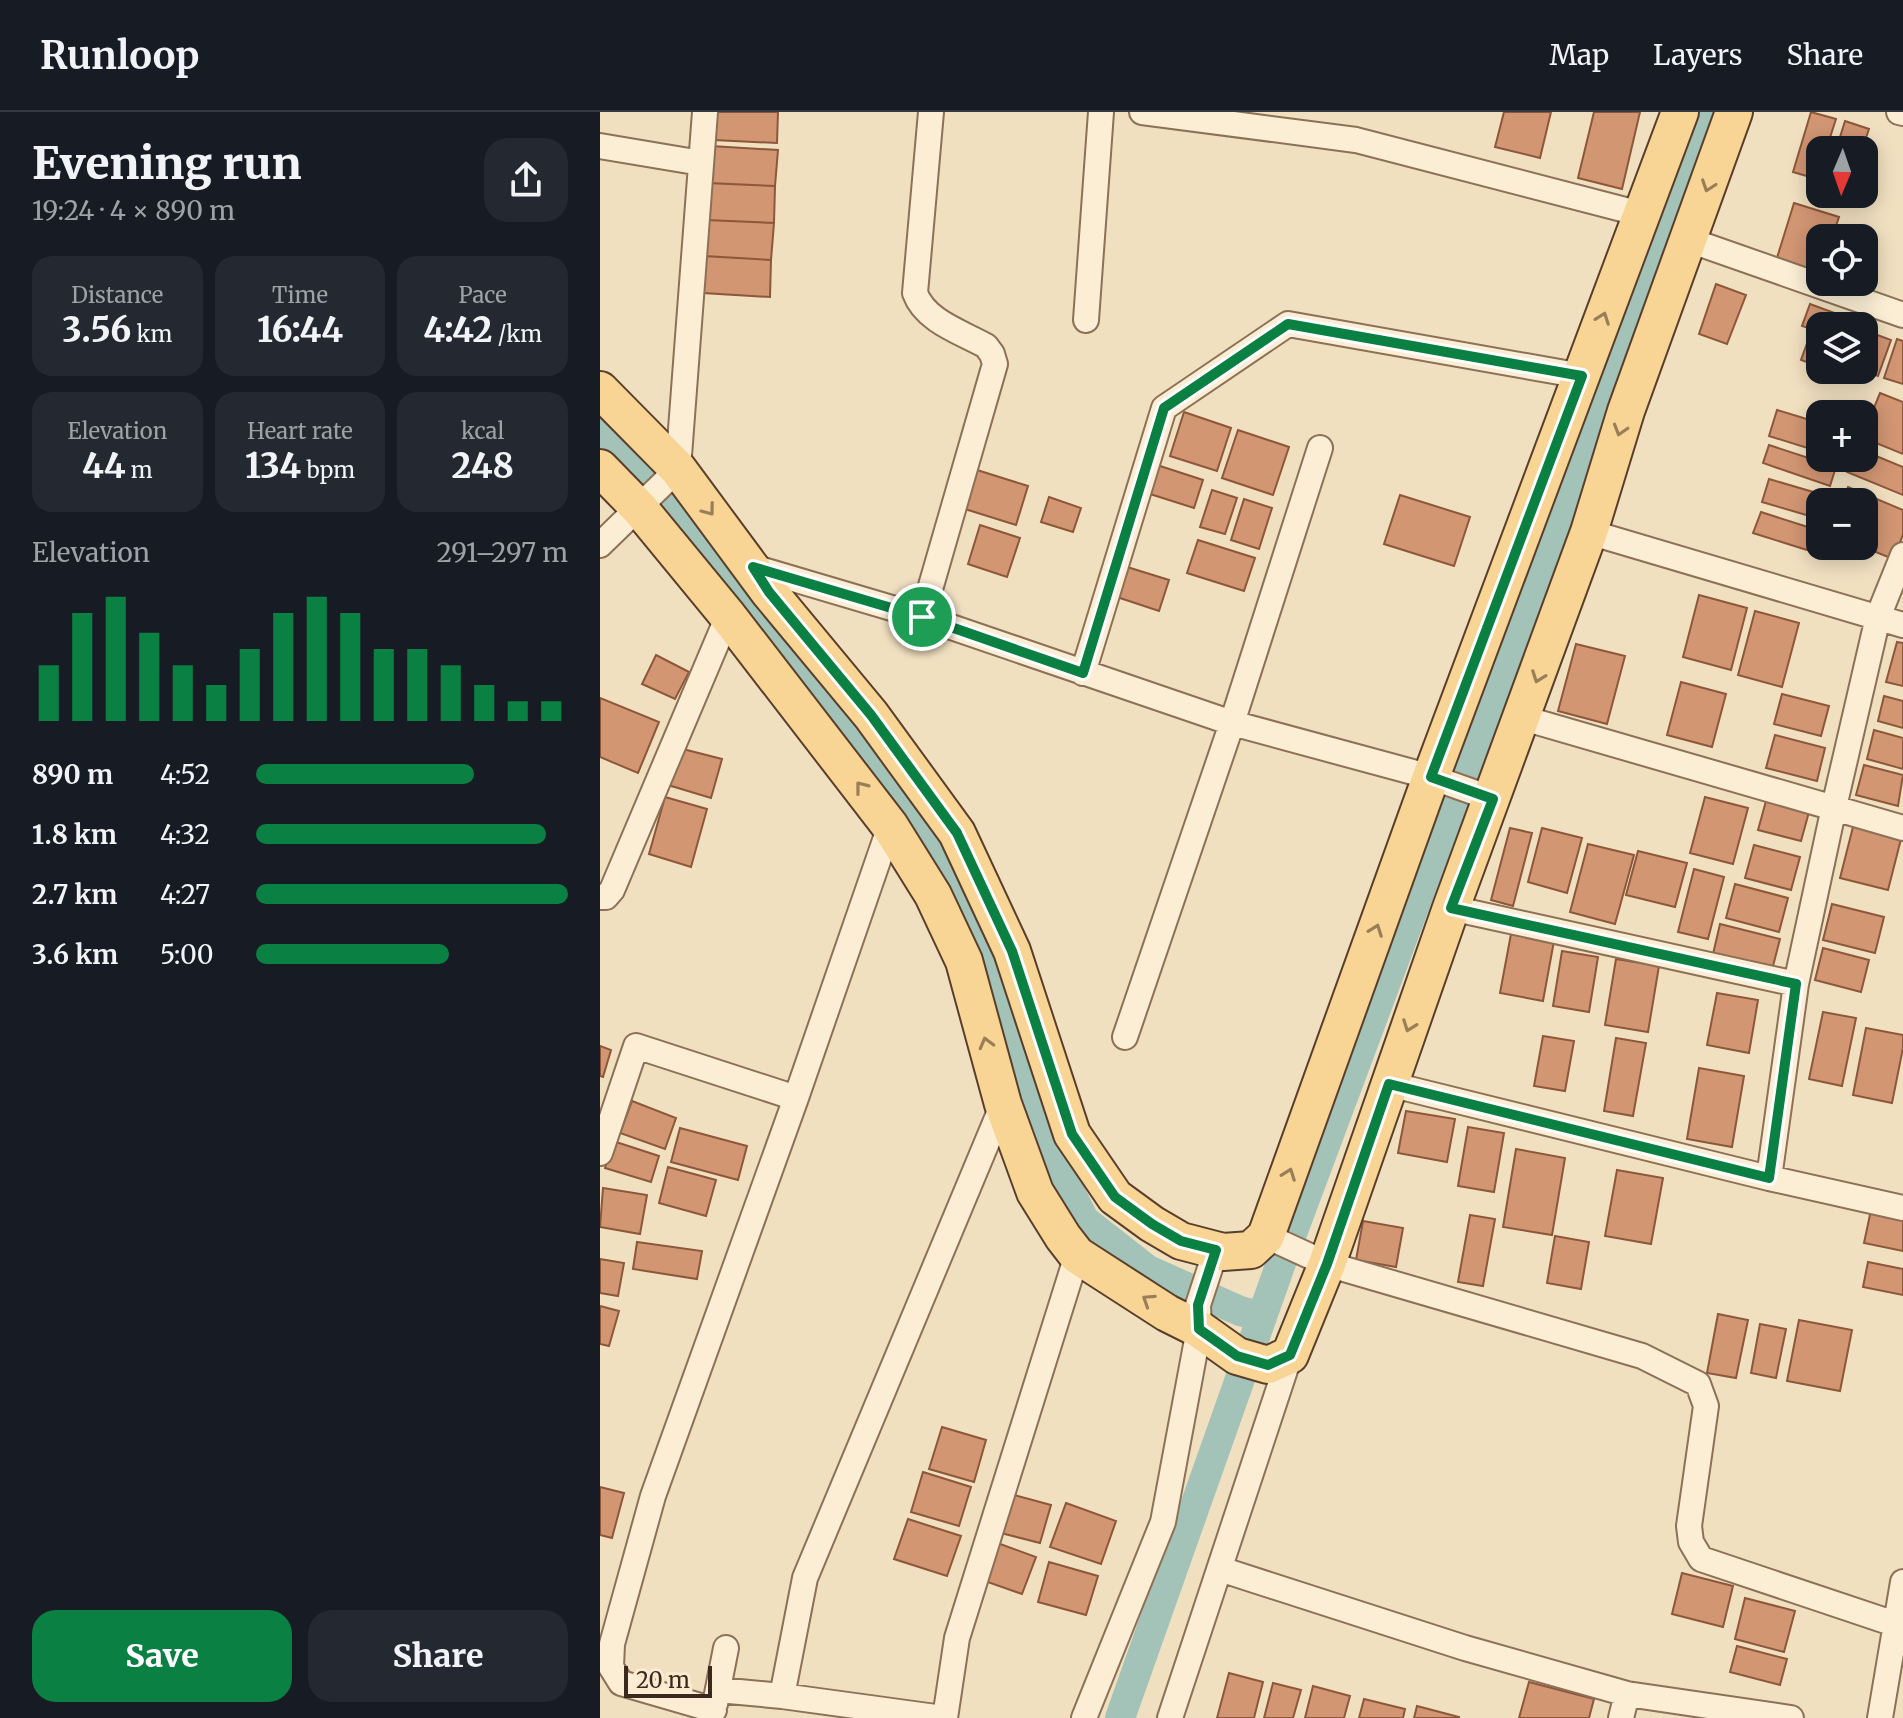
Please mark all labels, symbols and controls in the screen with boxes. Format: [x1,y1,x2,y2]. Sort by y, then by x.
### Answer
text: Runloop [40,32,200,79]
text: Map [1549,37,1609,73]
text: Layers [1653,37,1742,73]
text: Share [1786,37,1863,73]
text: Evening run [32,136,301,191]
north arrow [1806,136,1878,208]
map controls [1806,136,1878,560]
button: share [484,138,568,222]
one-way arrow [1701,178,1717,192]
text: 19:24 · 4 × 890 m [32,194,235,227]
button: locate [1806,224,1878,296]
text: Distance [71,281,163,309]
text: Time [272,281,328,309]
text: Pace [459,281,507,309]
text: 3.56 [62,309,131,351]
text: 16:44 [257,309,343,351]
text: 4:42 [423,309,492,351]
one-way arrow [1593,312,1610,326]
button: layers [1806,312,1878,384]
text: km [131,320,172,348]
text: /km [492,320,542,348]
button: + [1806,400,1878,472]
text: Elevation [67,417,167,445]
text: Heart rate [247,417,353,445]
text: kcal [461,417,504,445]
one-way arrow [1613,423,1629,437]
text: 44 [82,445,126,487]
text: 134 [245,445,301,487]
text: 248 [451,445,514,487]
text: m [126,456,153,484]
text: bpm [301,456,355,484]
button: − [1806,488,1878,560]
one-way arrow [700,501,714,516]
text: Elevation [32,536,150,569]
text: 291–297 m [437,536,568,569]
pin [888,583,956,651]
icon: arrive [900,595,944,639]
one-way arrow [1531,669,1547,683]
text: 890 m [32,758,113,791]
text: 4:52 [160,758,210,791]
one-way arrow [856,782,870,796]
text: 1.8 km [32,818,117,851]
text: 4:32 [160,818,210,851]
text: 2.7 km [32,878,118,911]
text: 4:27 [160,878,210,911]
one-way arrow [1367,923,1383,937]
text: 3.6 km [32,938,118,971]
text: 5:00 [160,938,214,971]
one-way arrow [1403,1018,1419,1032]
one-way arrow [979,1037,996,1051]
one-way arrow [1279,1168,1295,1182]
one-way arrow [1142,1294,1156,1309]
button: Save [32,1610,292,1702]
button: Share [308,1610,568,1702]
scale bar [624,1662,712,1698]
text: 20 m [636,1666,690,1694]

